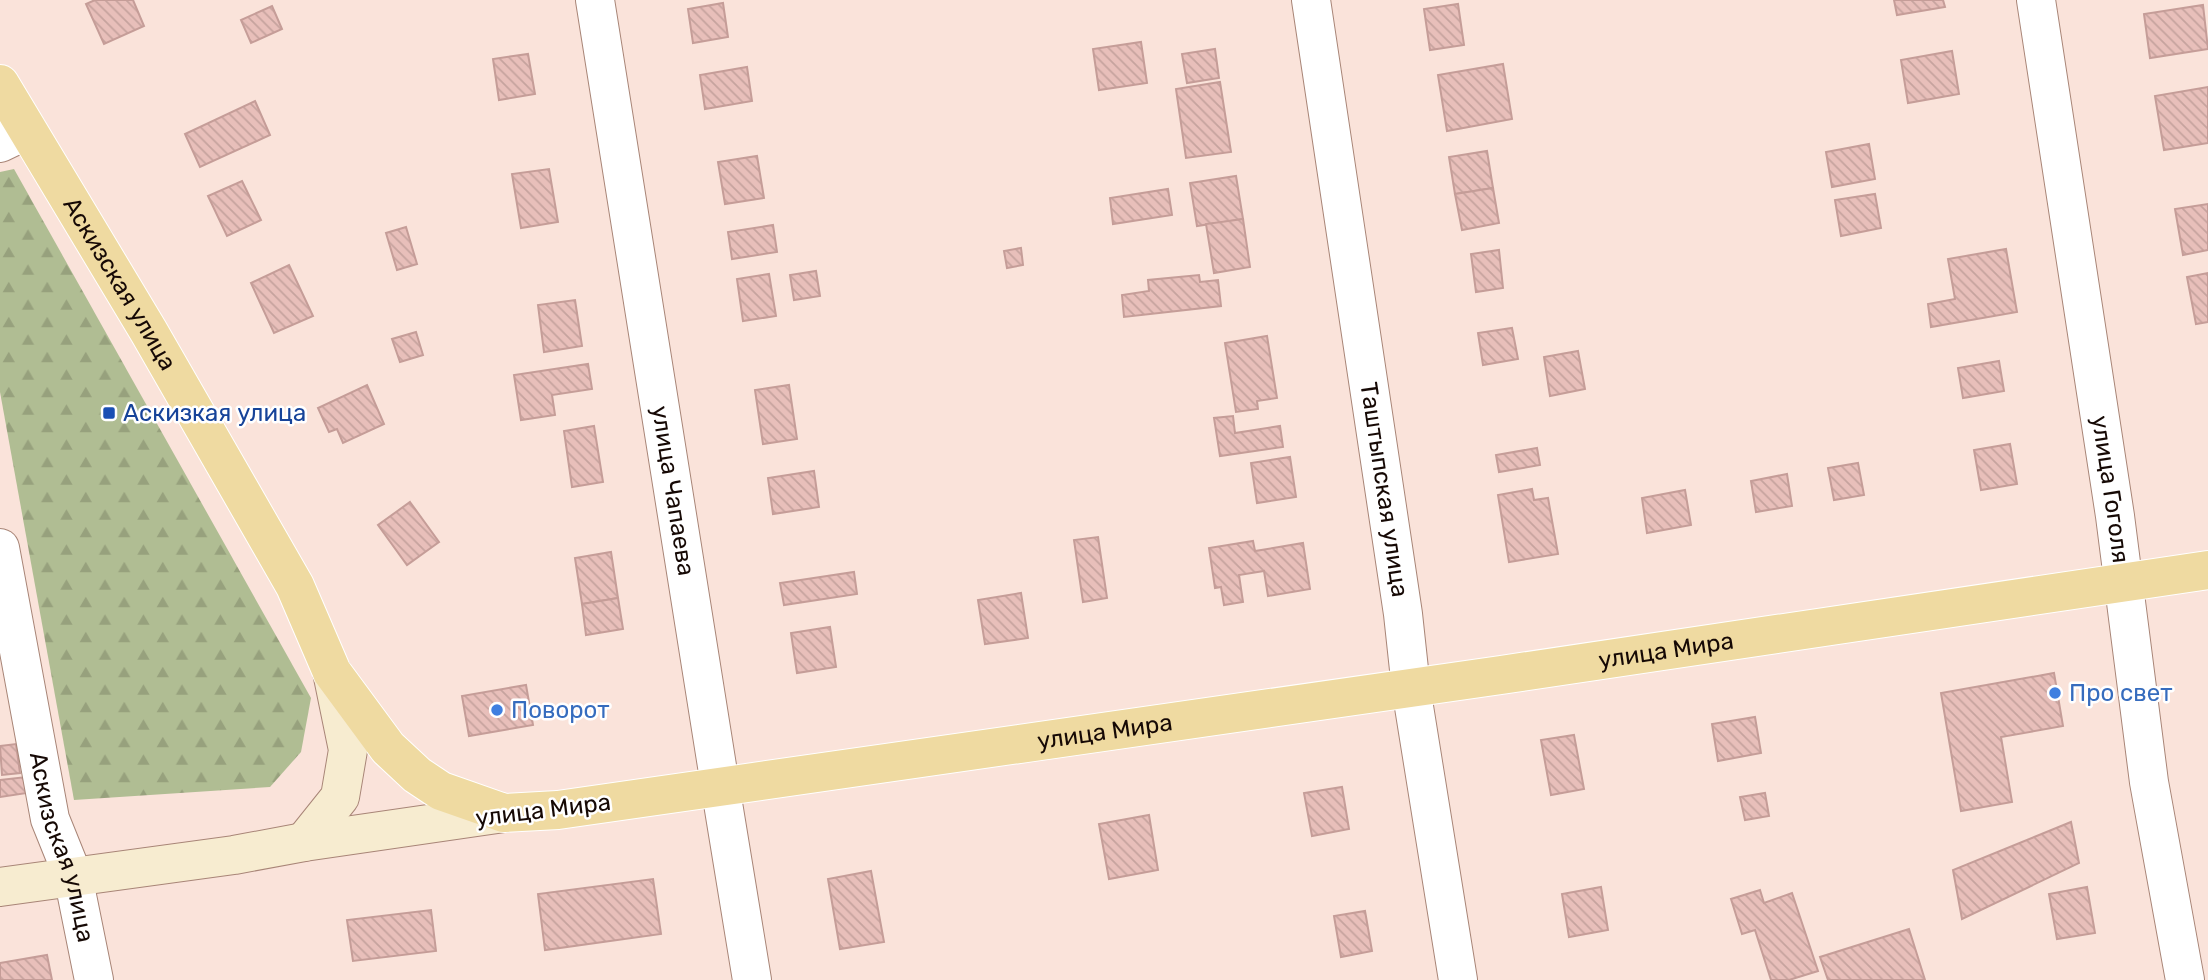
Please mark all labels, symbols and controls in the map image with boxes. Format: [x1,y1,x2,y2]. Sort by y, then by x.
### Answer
street label: Аскизская улица [57,192,182,375]
street label: Таштыпская улица [1354,380,1414,599]
place label: Аскизкая улица [123,399,306,427]
street label: улица Чапаева [646,404,700,578]
marker: Аскизкая улица [101,405,117,421]
street label: улица Гоголя [2086,414,2135,565]
street label: улица Мира [1597,627,1735,674]
place label: Про свет [2069,679,2173,707]
marker: Про свет [2047,685,2063,701]
place label: Поворот [511,696,610,724]
marker: Поворот [489,702,505,718]
street label: улица Мира [1035,708,1174,755]
street label: Аскизская улица [24,750,100,945]
street label: улица Мира [474,788,612,832]

